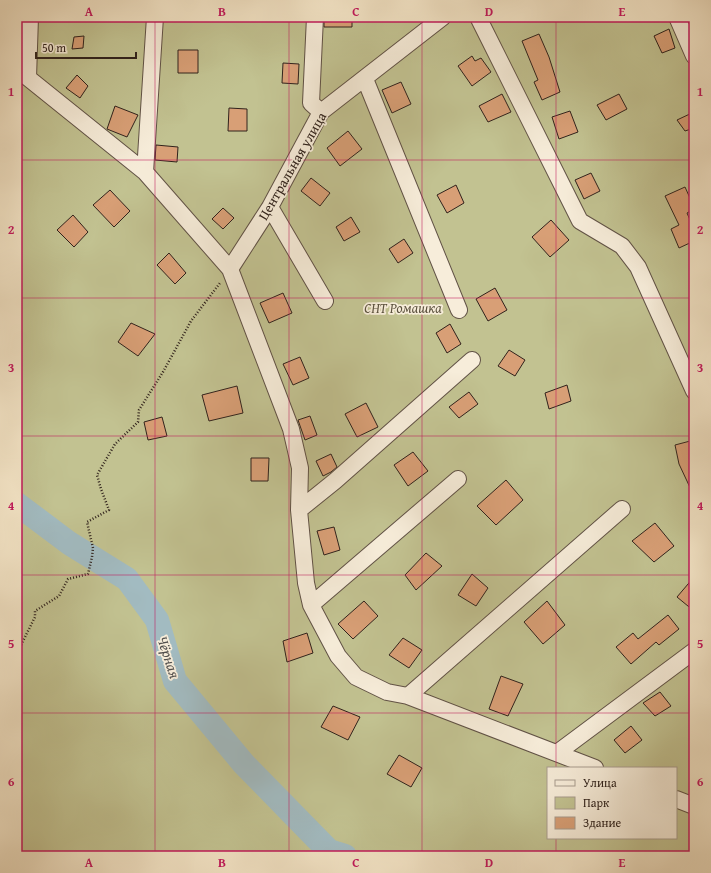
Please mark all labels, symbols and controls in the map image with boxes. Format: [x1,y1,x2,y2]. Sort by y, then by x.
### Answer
text: A [85,2,94,21]
text: B [218,2,226,21]
text: C [352,2,360,21]
text: D [485,2,493,21]
text: E [619,2,626,21]
scale bar [36,34,136,60]
text: 50 m [42,39,66,56]
text: 1 [8,82,14,101]
text: 1 [697,82,703,101]
street label: Центральная улица [253,108,331,224]
text: 2 [8,220,15,239]
text: 2 [697,220,704,239]
park label: СНТ Ромашка [364,298,442,318]
text: 3 [8,358,14,377]
text: 3 [697,358,703,377]
text: 4 [8,496,15,515]
text: 4 [697,496,704,515]
water label: Чёрная [152,633,186,682]
text: 5 [8,634,15,653]
text: 5 [697,634,704,653]
legend [547,767,677,839]
text: 6 [8,772,15,791]
text: 6 [697,772,704,791]
text: Улица [583,774,617,791]
text: Парк [583,794,610,811]
text: Здание [583,814,622,831]
text: A [85,853,94,872]
text: B [218,853,226,872]
text: C [352,853,360,872]
text: D [485,853,493,872]
text: E [619,853,626,872]

